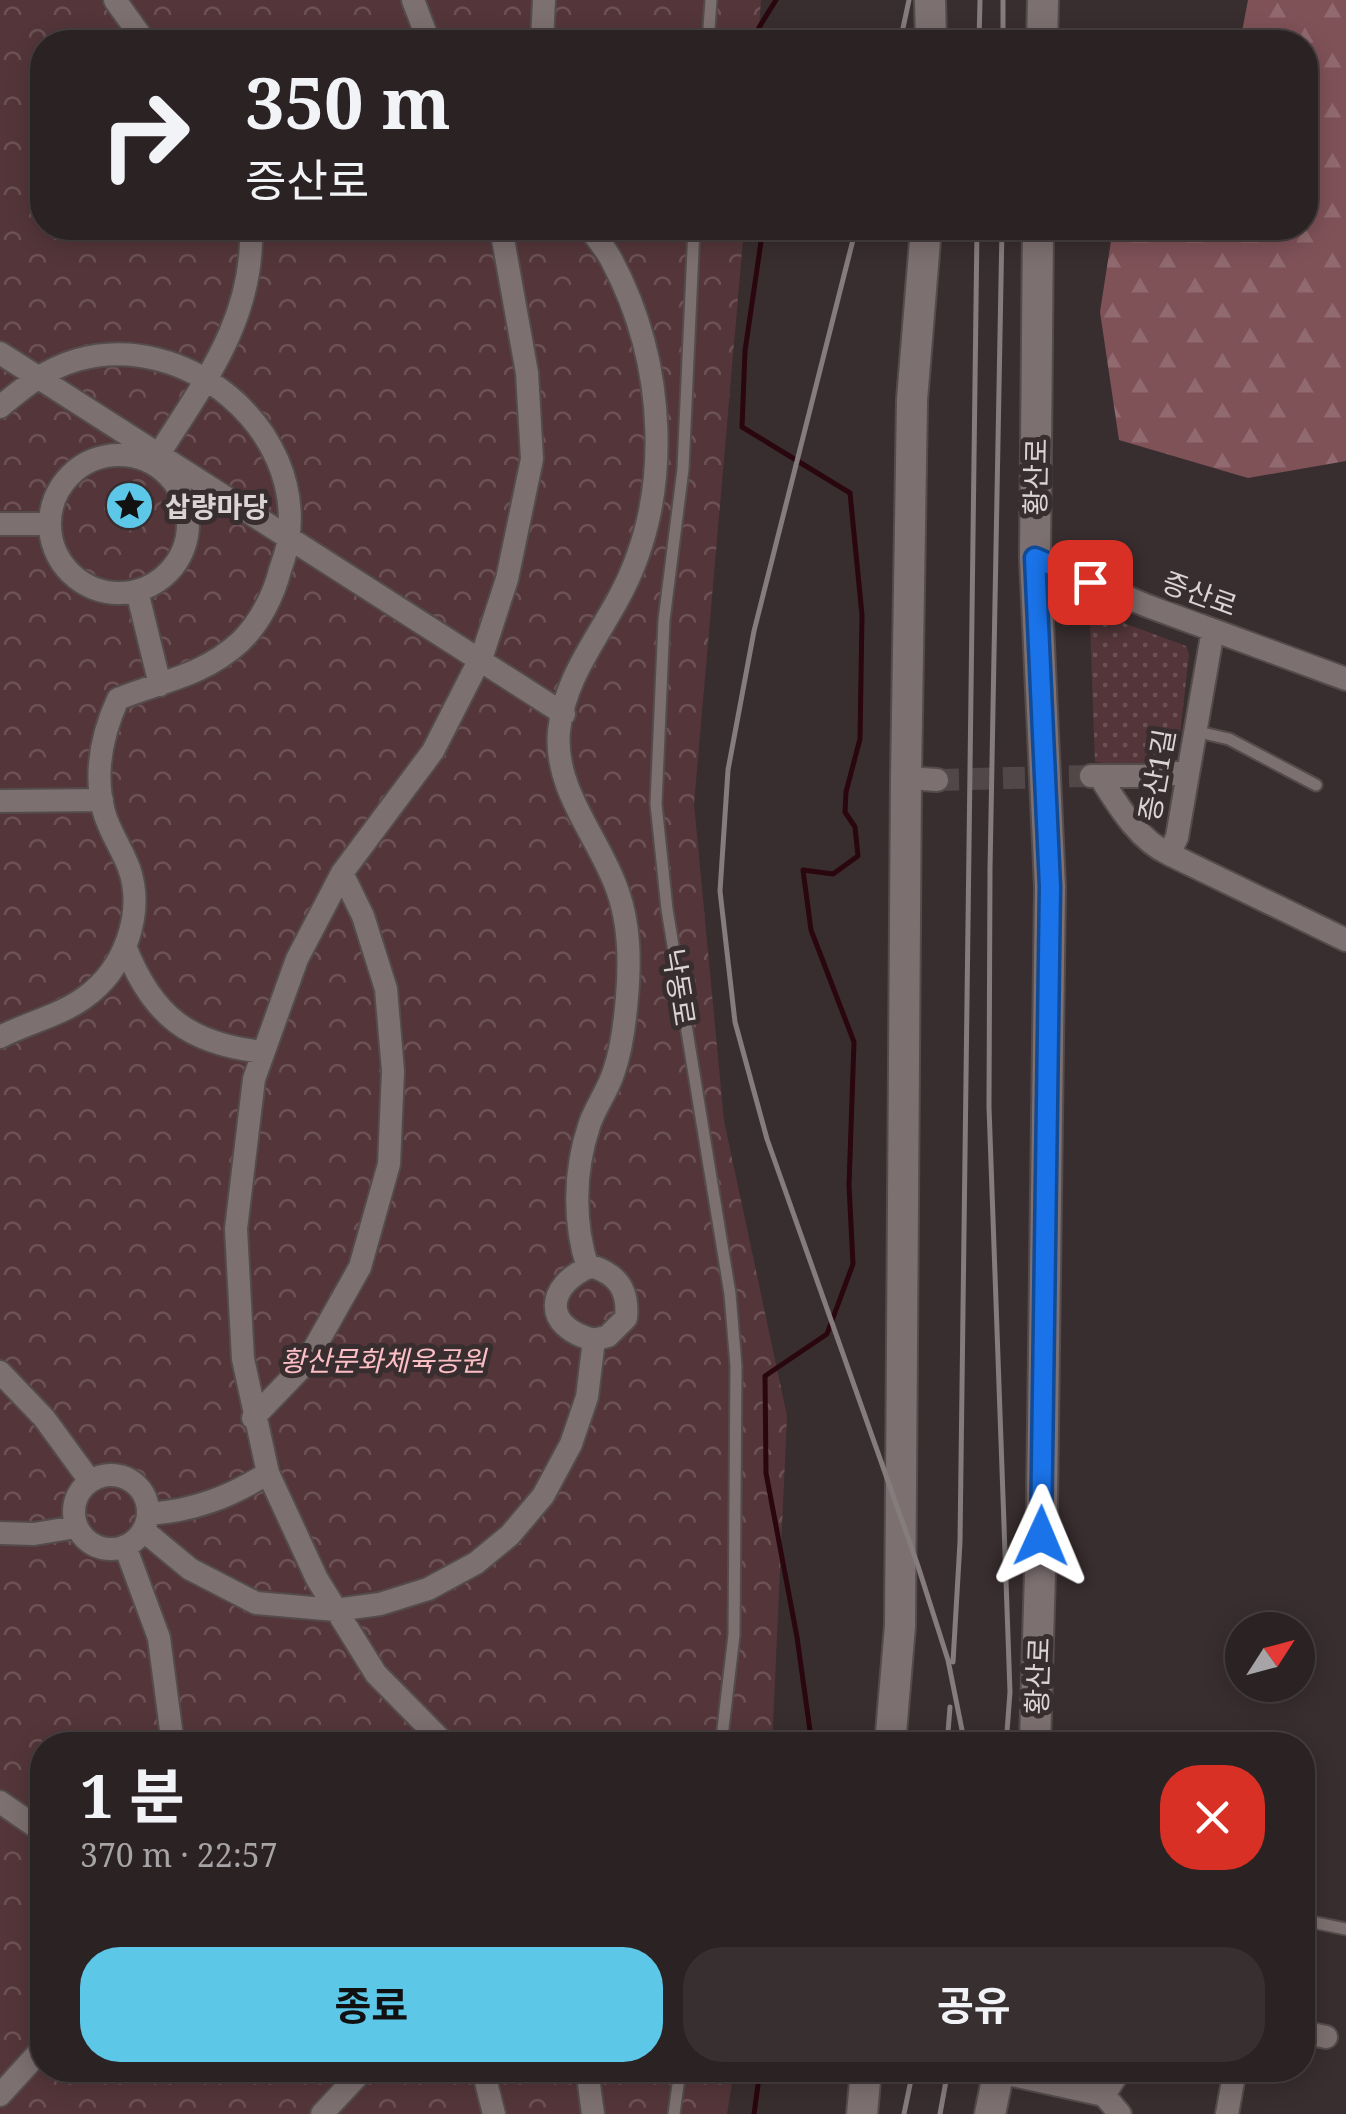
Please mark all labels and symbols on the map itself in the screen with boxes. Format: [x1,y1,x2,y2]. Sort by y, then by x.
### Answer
street label: 황산로 [1015,438,1055,516]
place icon: 삽량마당 [104,480,156,532]
place label: 삽량마당 [165,487,268,525]
pin [1048,540,1133,625]
street label: 증산로 [1157,562,1243,624]
street label: 증산1길 [1129,726,1183,824]
street label: 낙동로 [655,946,705,1028]
park label: 황산문화체육공원 [280,1341,488,1379]
position arrow [989,1484,1093,1588]
north arrow [1225,1612,1315,1702]
street label: 황산로 [1017,1637,1057,1715]

